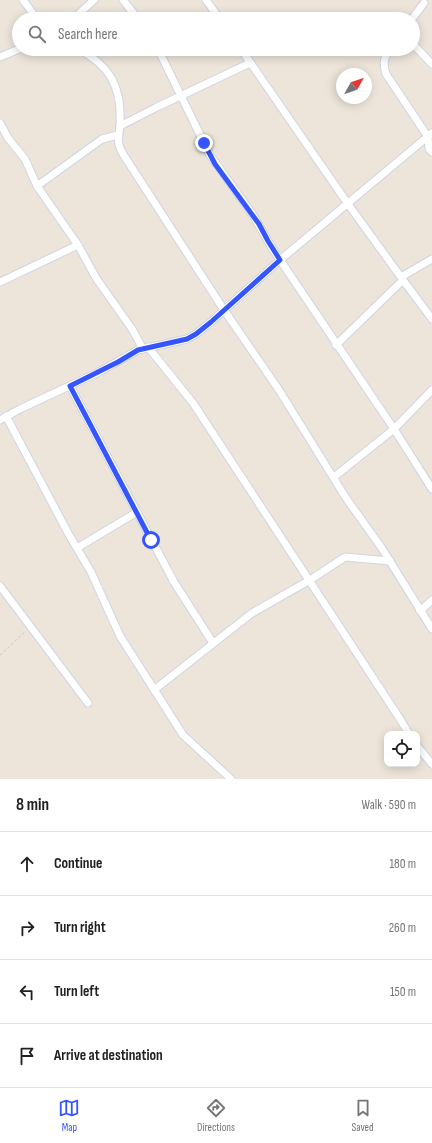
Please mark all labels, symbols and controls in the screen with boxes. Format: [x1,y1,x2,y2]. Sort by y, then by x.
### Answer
search box [12,12,420,56]
icon: search [26,23,48,45]
text: Search here [58,25,118,44]
north arrow [336,68,372,104]
route end [195,134,213,152]
route start [142,531,160,549]
map controls [384,731,420,767]
button: locate [384,731,420,767]
text: 8 min [16,795,49,815]
text: Walk · 590 m [362,797,416,813]
icon: ahead [16,853,38,875]
text: Continue [54,854,103,873]
text: 180 m [390,856,416,872]
icon: right [16,917,38,939]
text: Turn right [54,918,106,937]
text: 260 m [389,920,416,936]
icon: left [16,981,38,1003]
text: Turn left [54,982,99,1001]
text: 150 m [390,984,416,1000]
icon: arrive [16,1045,38,1067]
text: Arrive at destination [54,1046,163,1065]
tab: Map [58,1097,80,1134]
tab: Directions [197,1097,235,1134]
tab: Saved [352,1097,374,1134]

